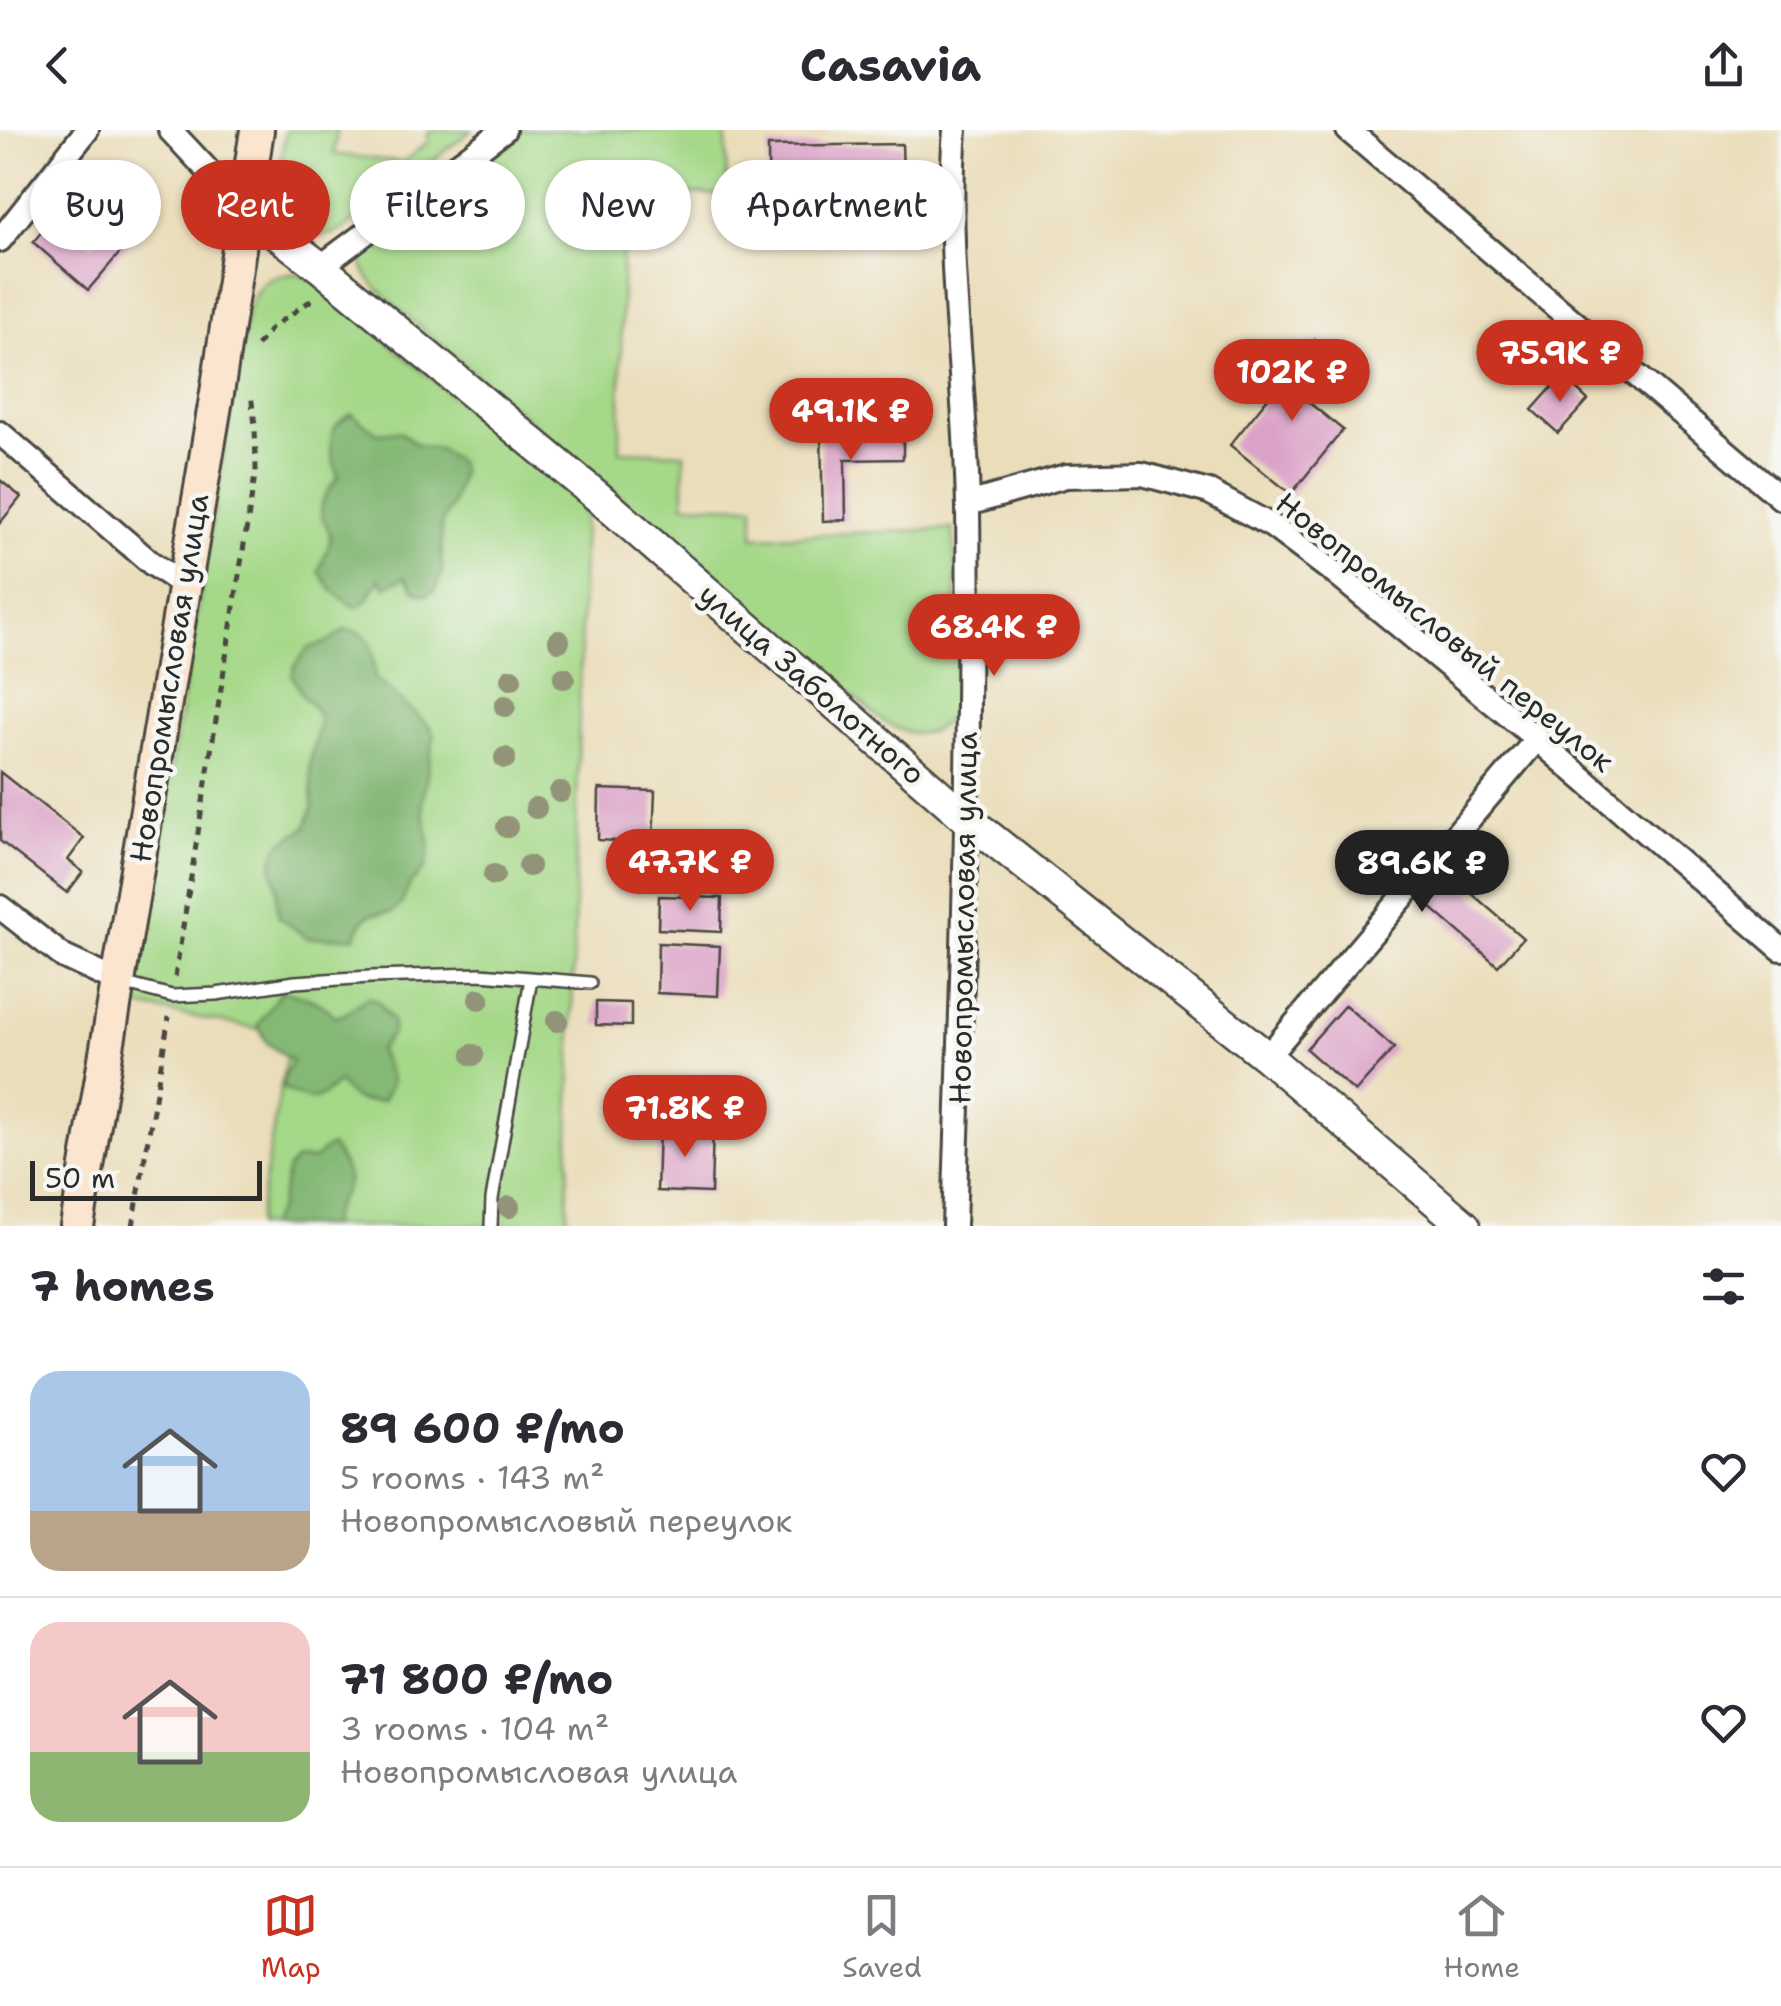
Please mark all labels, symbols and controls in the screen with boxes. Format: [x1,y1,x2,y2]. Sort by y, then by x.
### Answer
text: Casavia [800,35,981,95]
icon: back [30,38,85,93]
icon: share [1696,38,1751,93]
chip: Buy [30,160,161,250]
chip: Rent [181,160,330,250]
chip: Filters [350,160,525,250]
chip: New [545,160,691,250]
chip: Apartment [711,160,963,250]
pin: 75.9K ₽ [1468,320,1652,405]
text: 75.9K ₽ [1498,331,1622,374]
pin: 102K ₽ [1211,339,1373,424]
text: 102K ₽ [1236,350,1348,393]
pin: 49.1K ₽ [759,378,943,463]
text: 49.1K ₽ [791,389,911,432]
street label: Новопромысловый переулок [1267,483,1623,781]
street label: Новопромысловая улица [120,490,218,865]
street label: улица Заболотного [690,574,934,794]
pin: 68.4K ₽ [902,594,1086,679]
text: 68.4K ₽ [930,605,1058,648]
street label: Новопромысловая улица [939,731,987,1105]
pin: 47.7K ₽ [598,829,782,914]
pin: 89.6K ₽ [1330,830,1514,915]
text: 47.7K ₽ [628,840,752,883]
text: 89.6K ₽ [1357,841,1487,884]
pin: 71.8K ₽ [593,1075,777,1160]
text: 71.8K ₽ [625,1086,745,1129]
scale bar [30,1156,262,1200]
text: 50 m [45,1159,115,1197]
text: 7 homes [30,1258,215,1314]
icon: filters [1696,1259,1751,1314]
text: 89 600 ₽/mo [340,1400,625,1456]
icon: home [110,1411,230,1531]
icon: heart [1696,1444,1751,1499]
text: 5 rooms · 143 m² [340,1456,605,1499]
text: Новопромысловый переулок [340,1499,792,1542]
text: 71 800 ₽/mo [340,1651,613,1707]
icon: home [110,1662,230,1782]
icon: heart [1696,1695,1751,1750]
text: 3 rooms · 104 m² [340,1707,609,1750]
text: Новопромысловая улица [340,1750,737,1793]
tab: Map [261,1888,321,1986]
tab: Saved [842,1888,922,1986]
tab: Home [1443,1888,1520,1986]

